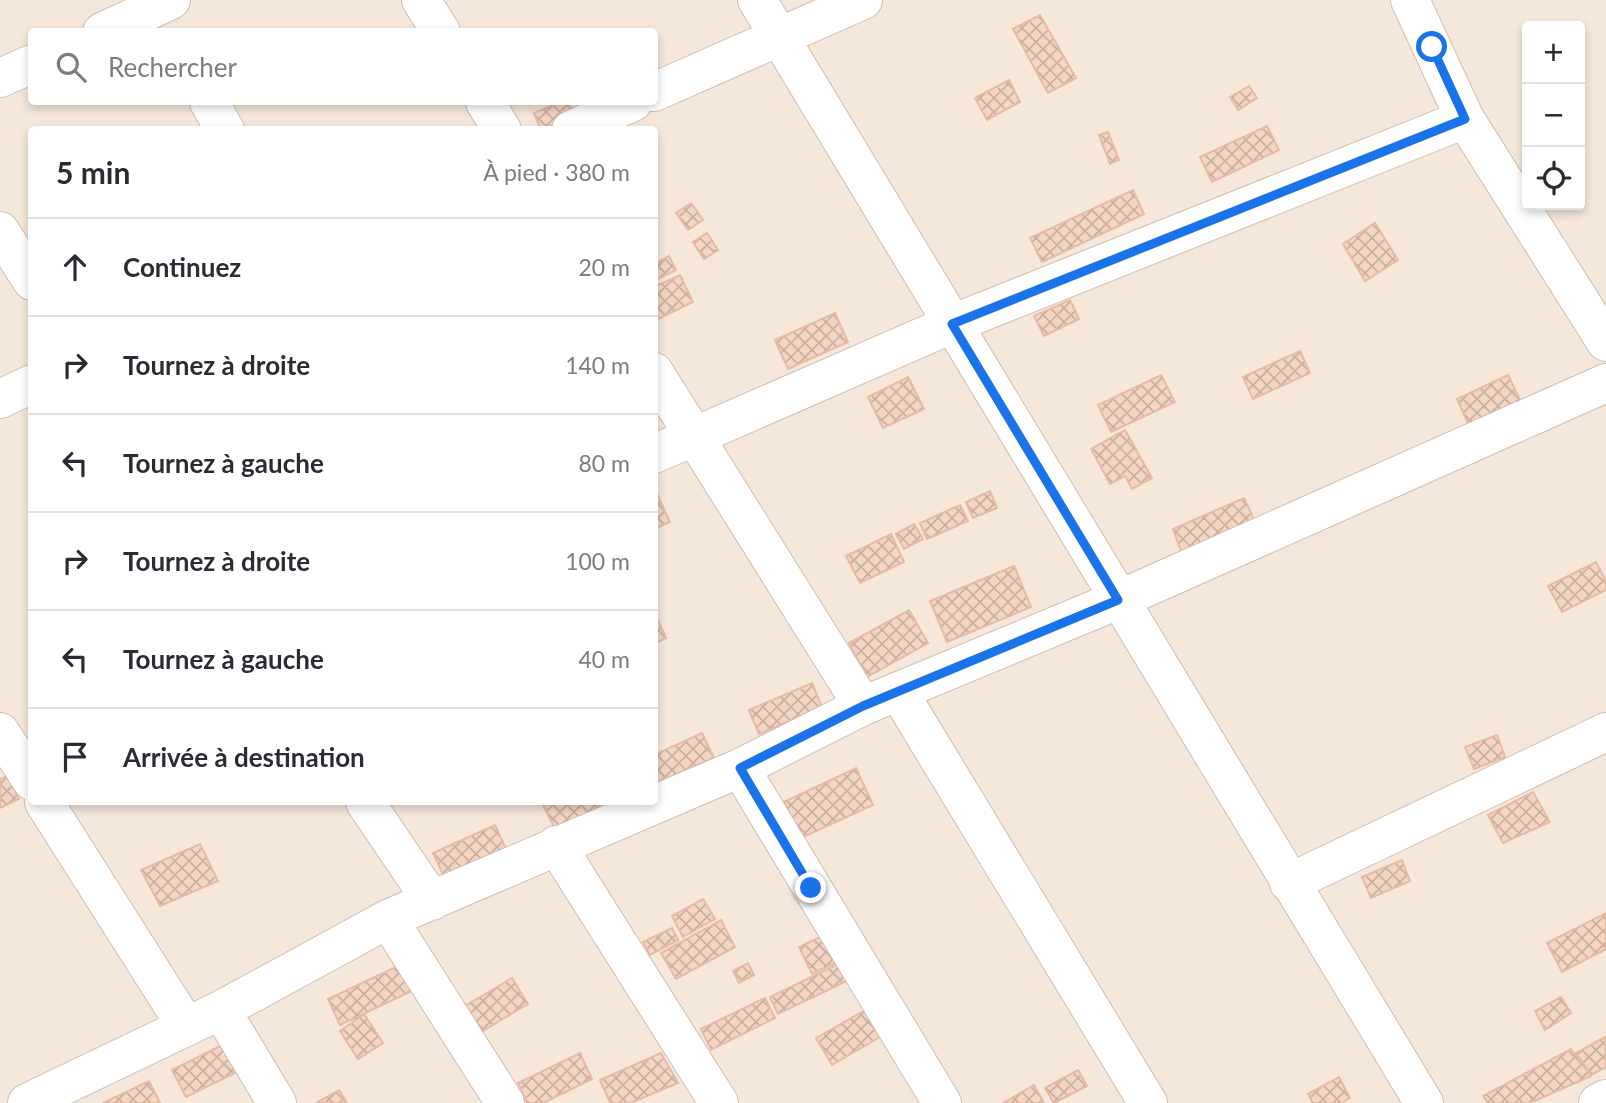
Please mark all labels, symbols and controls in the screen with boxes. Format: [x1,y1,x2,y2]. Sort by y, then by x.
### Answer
map controls [1522,21,1585,210]
button: + [1522,21,1585,84]
search box [28,28,658,105]
route start [1416,31,1447,62]
icon: search [52,48,90,86]
text: Rechercher [108,51,237,83]
button: − [1522,84,1585,147]
button: locate [1522,147,1585,210]
text: 5 min [56,154,130,190]
text: À pied · 380 m [483,158,630,186]
icon: ahead [56,248,94,286]
text: Continuez [123,251,241,283]
text: 20 m [579,253,630,281]
icon: right [56,346,94,384]
text: Tournez à droite [123,349,310,381]
text: 140 m [565,351,630,379]
icon: left [56,444,94,482]
text: Tournez à gauche [123,447,324,479]
text: 80 m [579,449,630,477]
icon: right [56,542,94,580]
text: Tournez à droite [123,545,310,577]
text: 100 m [565,547,630,575]
icon: left [56,640,94,678]
text: Tournez à gauche [123,643,324,675]
text: 40 m [579,645,630,673]
icon: arrive [56,738,94,776]
text: Arrivée à destination [123,741,365,773]
route end [795,872,826,903]

